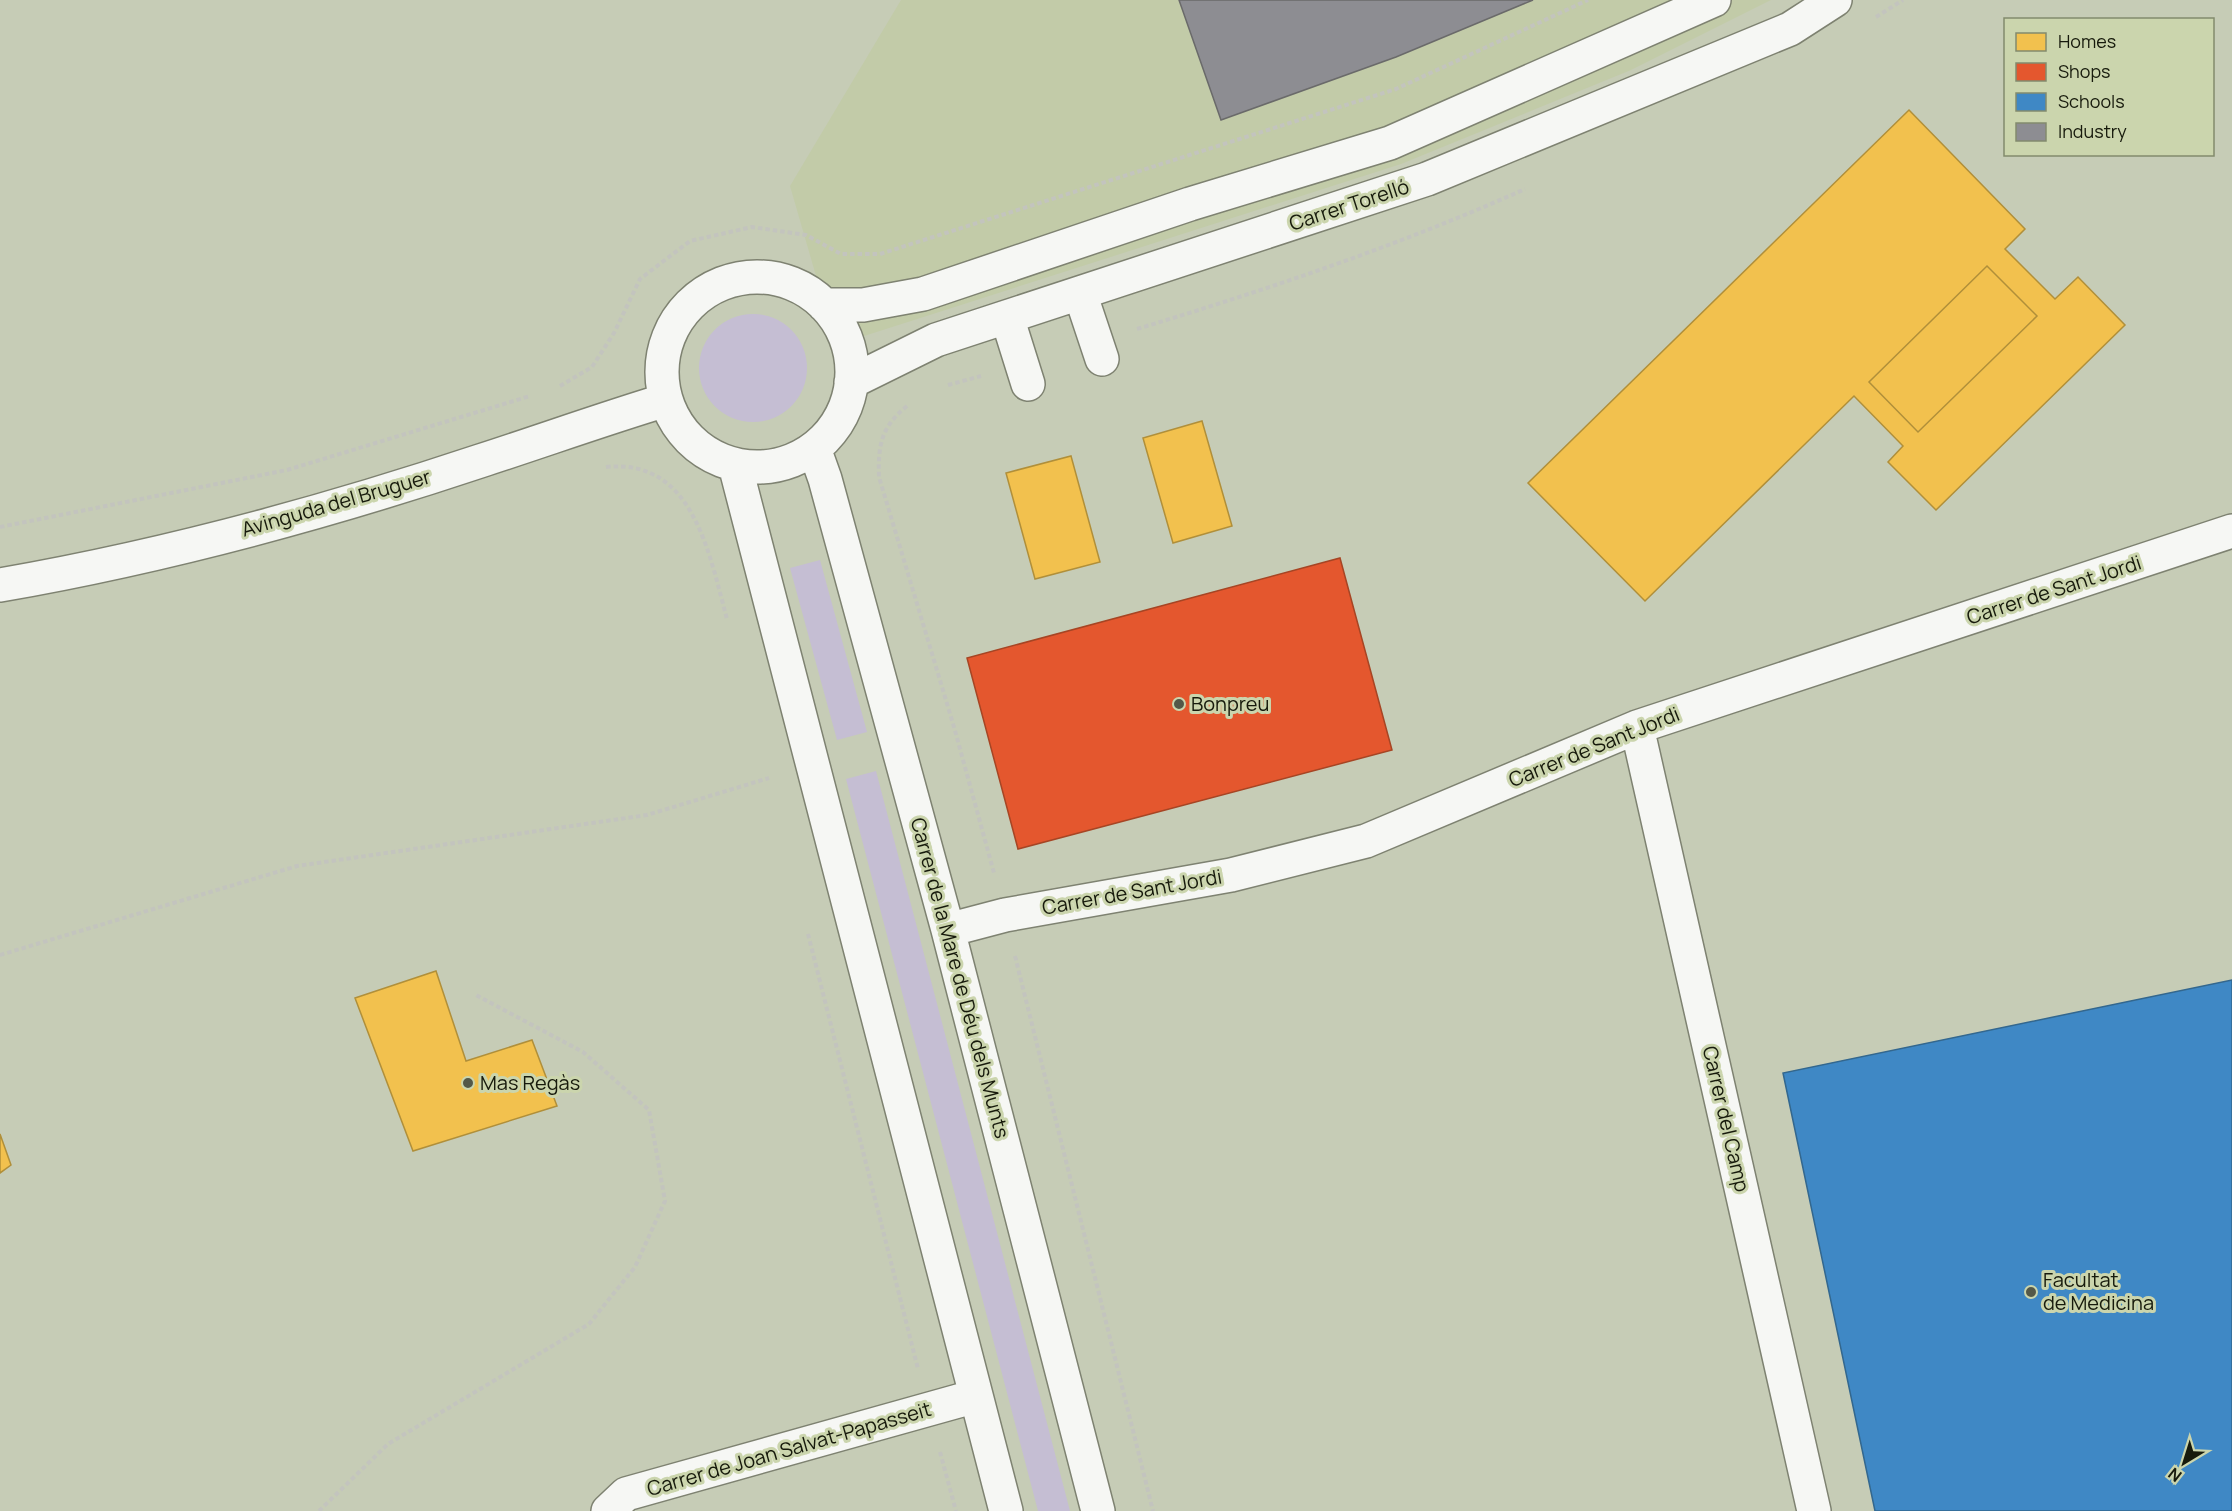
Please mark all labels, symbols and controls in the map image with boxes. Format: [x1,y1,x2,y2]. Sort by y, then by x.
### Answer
legend [2004,18,2214,156]
text: Homes [2058,29,2116,53]
text: Shops [2058,59,2110,83]
text: Schools [2058,89,2125,113]
text: Industry [2058,119,2127,143]
street label: Carrer Torelló [1285,172,1412,237]
street label: Avinguda del Bruguer [238,463,434,542]
street label: Carrer de Sant Jordi [1963,549,2145,630]
place label: Bonpreu [1191,690,1269,717]
marker: Bonpreu [1172,697,1186,711]
street label: Carrer de Sant Jordi [1504,700,1683,793]
street label: Carrer de la Mare de Déu dels Munts [905,815,1016,1141]
street label: Carrer de Sant Jordi [1040,862,1224,921]
street label: Carrer del Camp [1697,1043,1756,1195]
place label: Mas Regàs [480,1069,580,1096]
marker: Mas Regàs [461,1076,475,1090]
place label: Facultat de Medicina [2043,1266,2154,1316]
marker: Facultat de Medicina [2024,1285,2038,1299]
street label: Carrer de Joan Salvat-Papasseit [644,1395,934,1502]
north arrow [2154,1433,2214,1493]
text: N [2163,1463,2186,1487]

